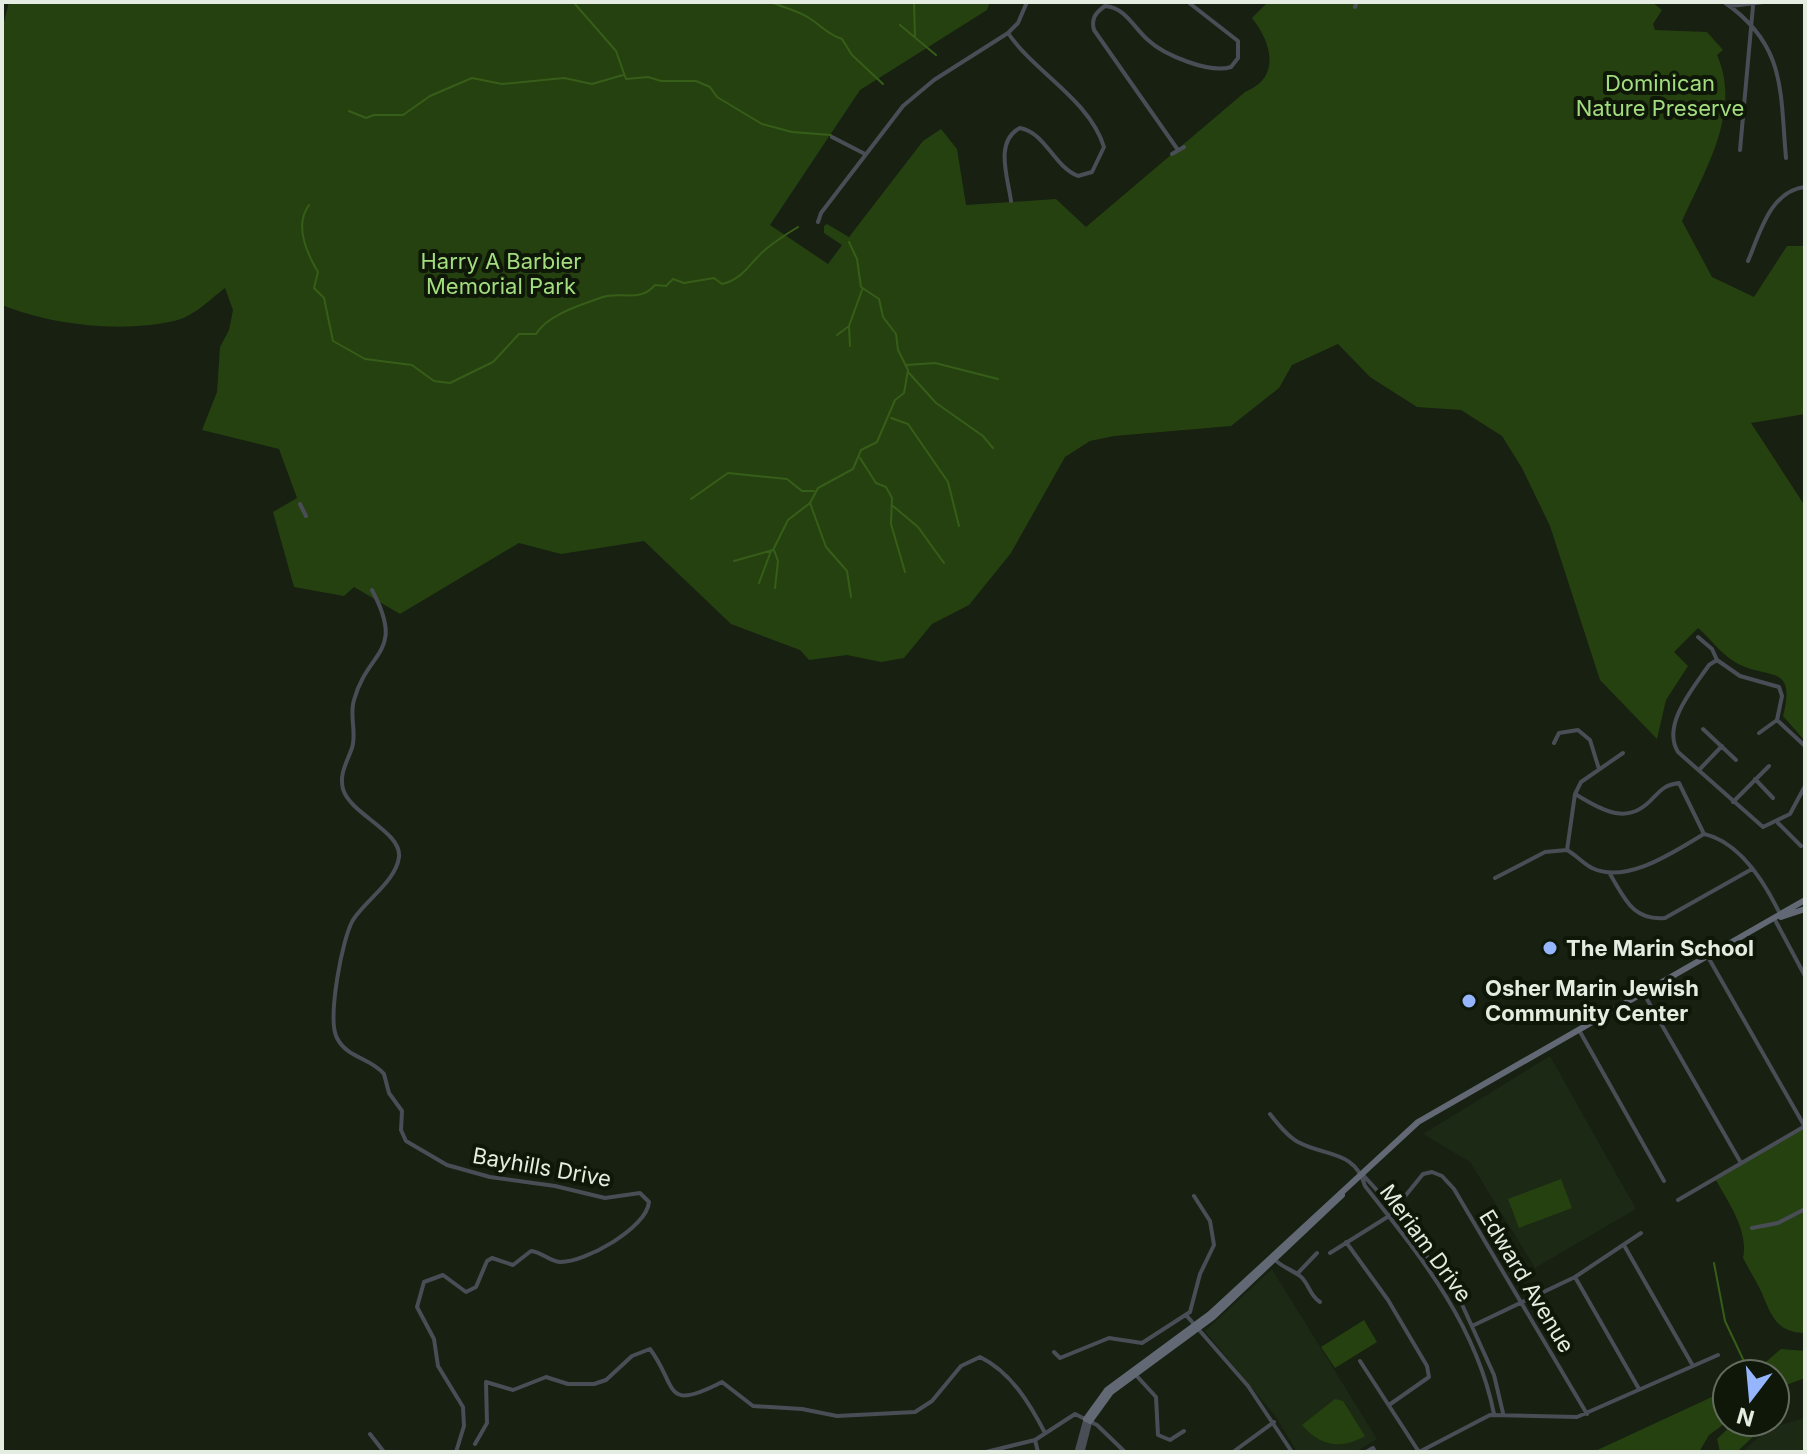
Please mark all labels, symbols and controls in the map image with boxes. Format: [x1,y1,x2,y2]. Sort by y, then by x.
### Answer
park label: Dominican Nature Preserve [1576,70,1744,121]
park label: Harry A Barbier Memorial Park [420,248,582,299]
place label: The Marin School [1566,935,1754,961]
marker: The Marin School [1541,939,1559,957]
place label: Osher Marin Jewish Community Center [1485,975,1699,1026]
marker: Osher Marin Jewish Community Center [1460,992,1478,1010]
street label: Bayhills Drive [471,1142,613,1192]
street label: Meriam Drive [1375,1179,1477,1307]
street label: Edward Avenue [1474,1205,1580,1357]
north arrow [1711,1358,1791,1438]
text: N [1734,1402,1757,1432]

